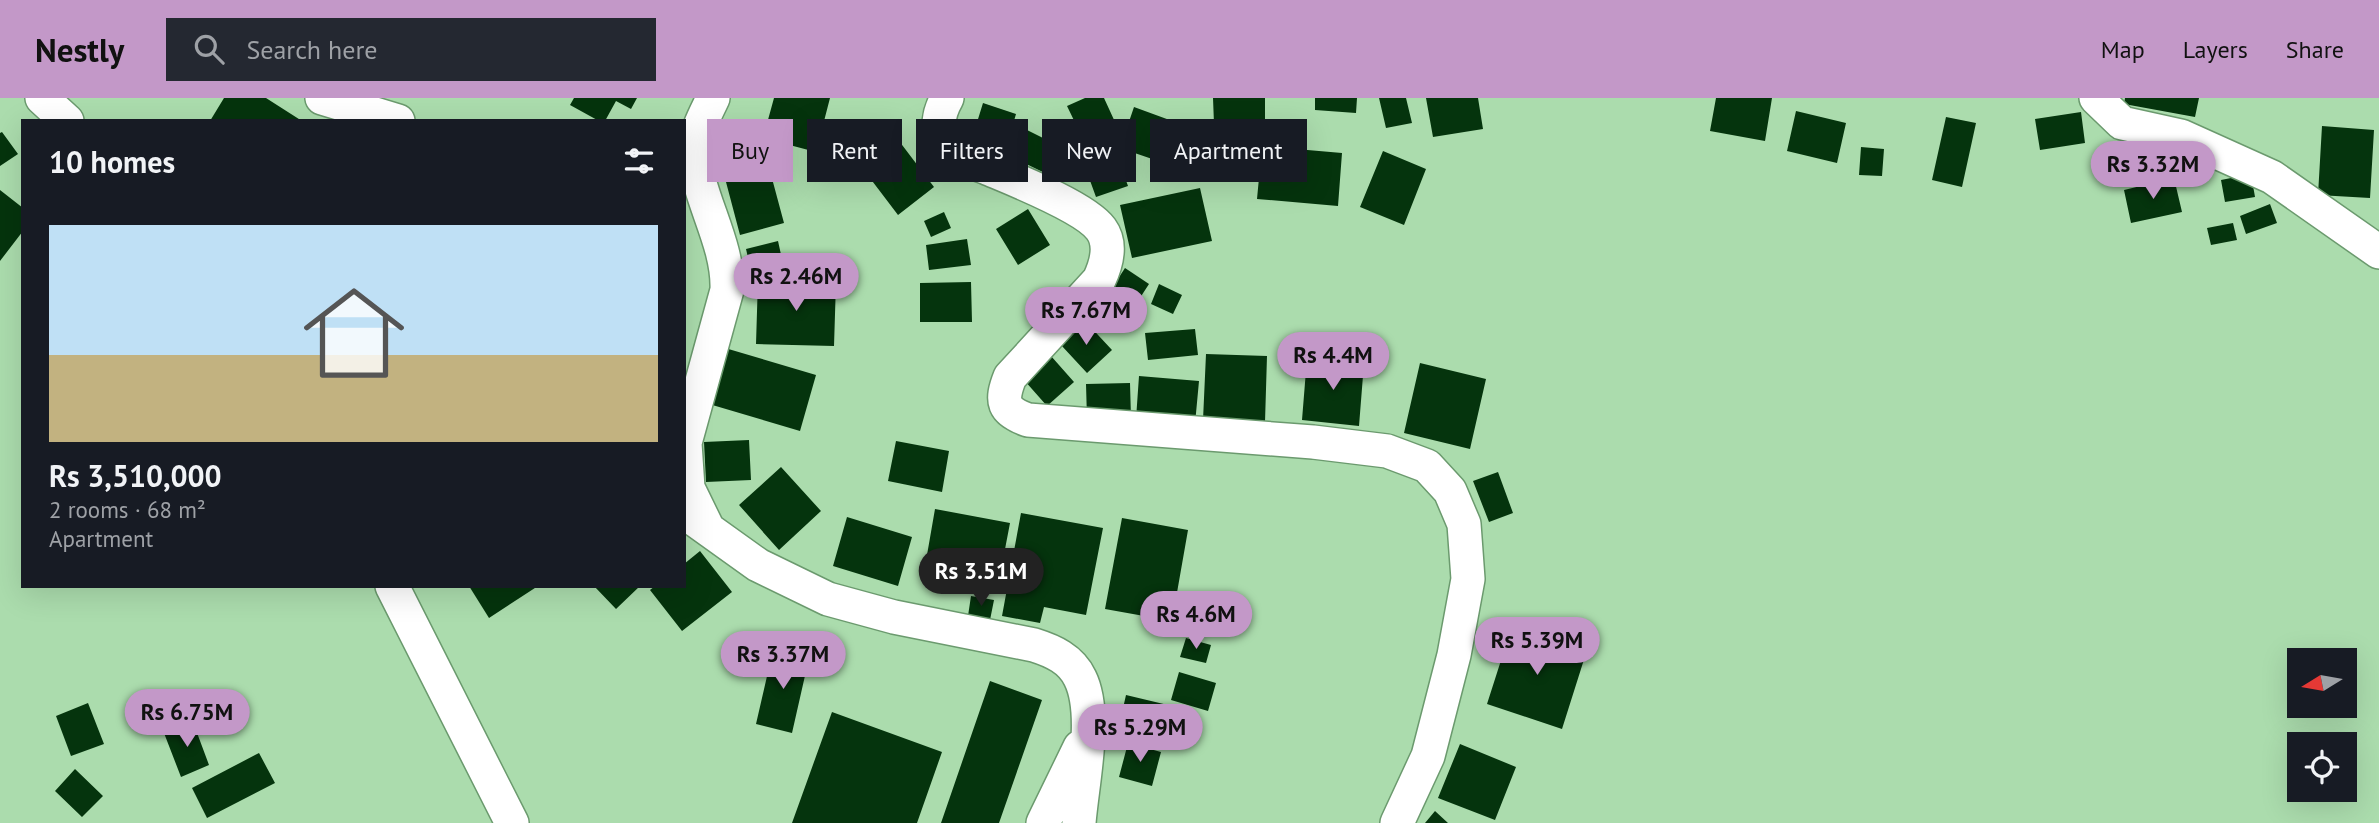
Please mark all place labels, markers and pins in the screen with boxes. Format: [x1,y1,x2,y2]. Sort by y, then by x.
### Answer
pin: Rs 3.32M [2081,141,2225,201]
pin: Rs 2.46M [724,254,868,313]
pin: Rs 7.67M [1014,288,1158,347]
pin: Rs 4.4M [1268,332,1398,392]
pin: Rs 3.51M [909,548,1053,608]
pin: Rs 4.6M [1131,592,1261,651]
pin: Rs 5.39M [1465,618,1609,677]
pin: Rs 3.37M [711,632,855,691]
pin: Rs 6.75M [115,690,259,749]
pin: Rs 5.29M [1068,704,1212,764]

